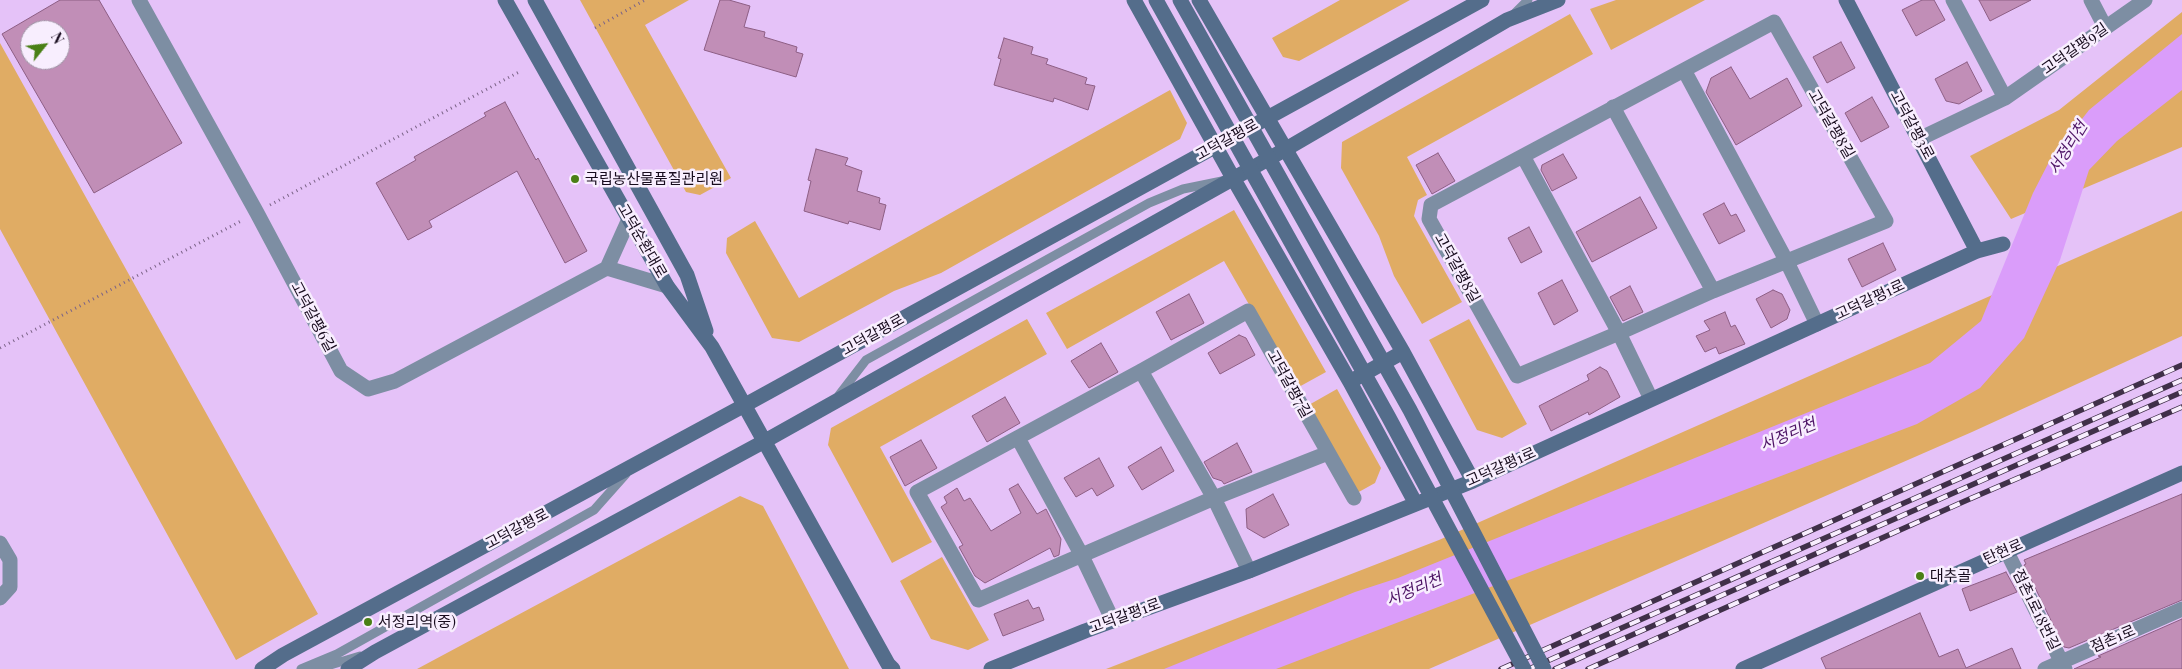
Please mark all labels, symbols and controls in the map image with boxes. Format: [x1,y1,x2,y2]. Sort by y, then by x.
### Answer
north arrow [20,20,70,70]
street label: 고덕갈평9길 [2038,20,2112,78]
text: N [47,29,68,47]
street label: 고덕갈평8길 [1804,86,1858,162]
street label: 고덕갈평3로 [1886,87,1938,163]
street label: 고덕갈평로 [1192,115,1262,165]
water label: 서정리천 [2044,118,2092,178]
place label: 국립농산물품질관리원 [585,170,723,188]
marker: 국립농산물품질관리원 [569,173,581,185]
street label: 고덕순환대로 [614,201,670,281]
street label: 고덕갈평8길 [1431,230,1483,306]
street label: 고덕갈평1로 [1832,276,1908,324]
street label: 고덕갈평6길 [287,279,339,355]
street label: 고덕갈평로 [838,310,908,360]
street label: 고덕갈평7길 [1263,347,1315,421]
water label: 서정리천 [1757,415,1819,455]
street label: 고덕갈평1로 [1463,444,1539,490]
street label: 고덕갈평로 [482,505,552,553]
street label: 탄현로 [1980,535,2026,569]
place label: 대추골 [1930,567,1971,585]
street label: 점촌1로18번길 [2009,567,2063,653]
water label: 서정리천 [1383,570,1445,610]
marker: 대추골 [1914,570,1926,582]
street label: 고덕갈평1로 [1087,595,1163,637]
place label: 서정리역(중) [378,613,456,631]
marker: 서정리역(중) [362,616,374,628]
street label: 점촌1로 [2088,622,2138,656]

